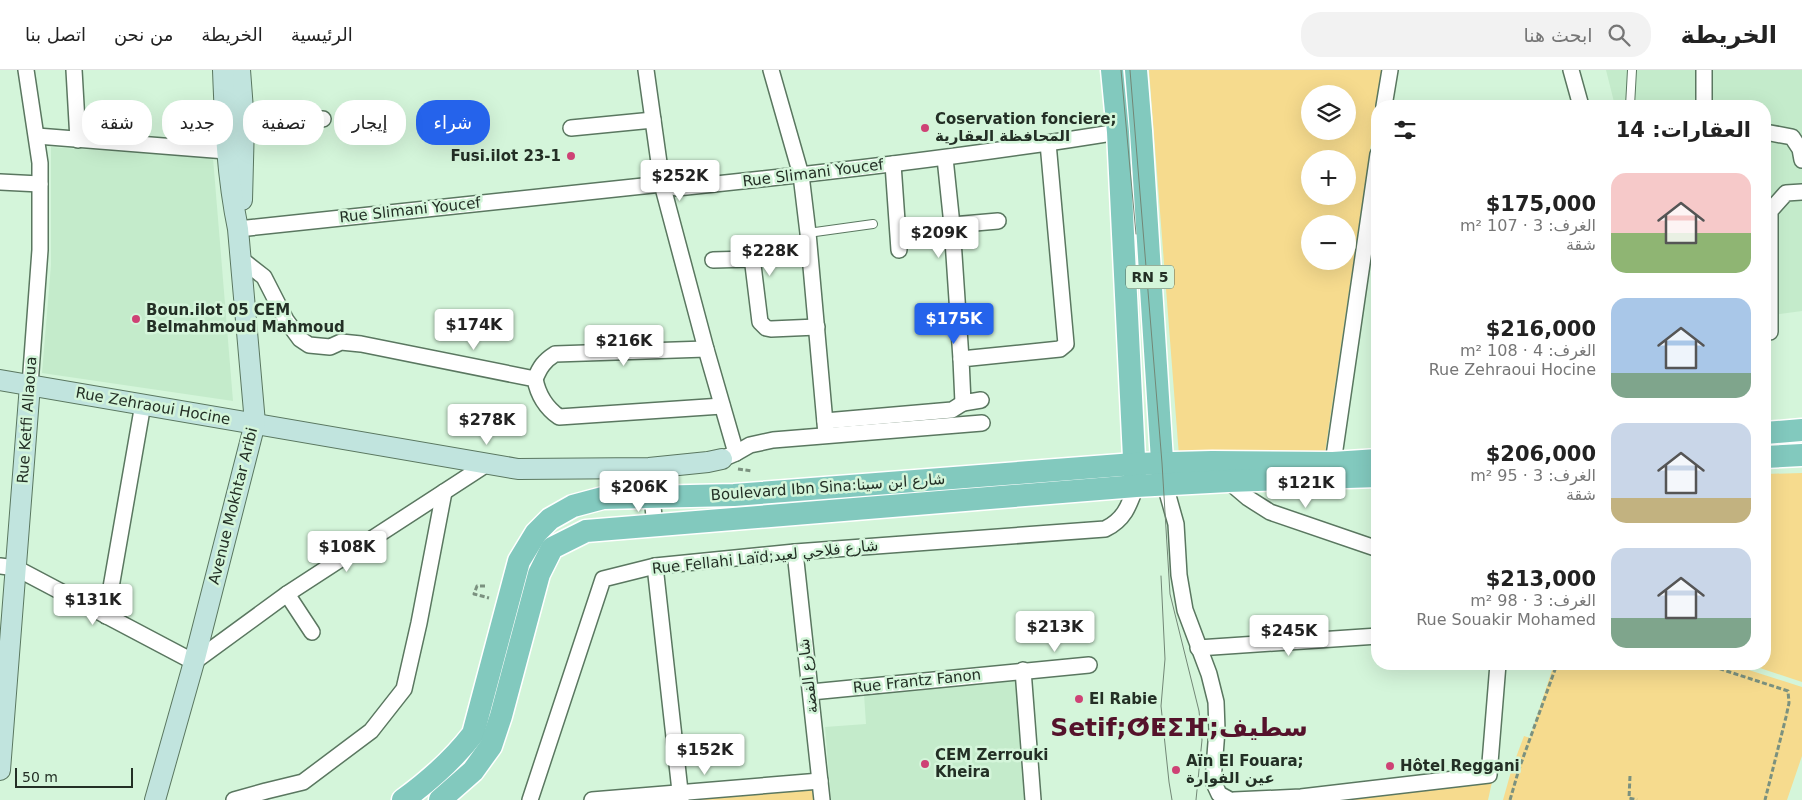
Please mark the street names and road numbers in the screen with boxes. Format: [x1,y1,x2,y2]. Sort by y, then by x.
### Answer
street label: Rue Slimani Youcef [741,155,885,191]
street label: Rue Slimani Youcef [338,194,482,226]
road number: RN 5 [1126,266,1174,288]
street label: Rue Ketfi Allaoua [14,356,40,484]
street label: Rue Zehraoui Hocine [74,384,232,428]
street label: Avenue Mokhtar Aribi [205,426,261,586]
street label: Boulevard Ibn Sina:شارع ابن سينا [710,470,946,504]
street label: Rue Fellahi Laïd;شارع فلاحي لعيد [651,536,879,579]
street label: شارع الفضة [794,637,822,715]
street label: Rue Frantz Fanon [852,665,982,697]

